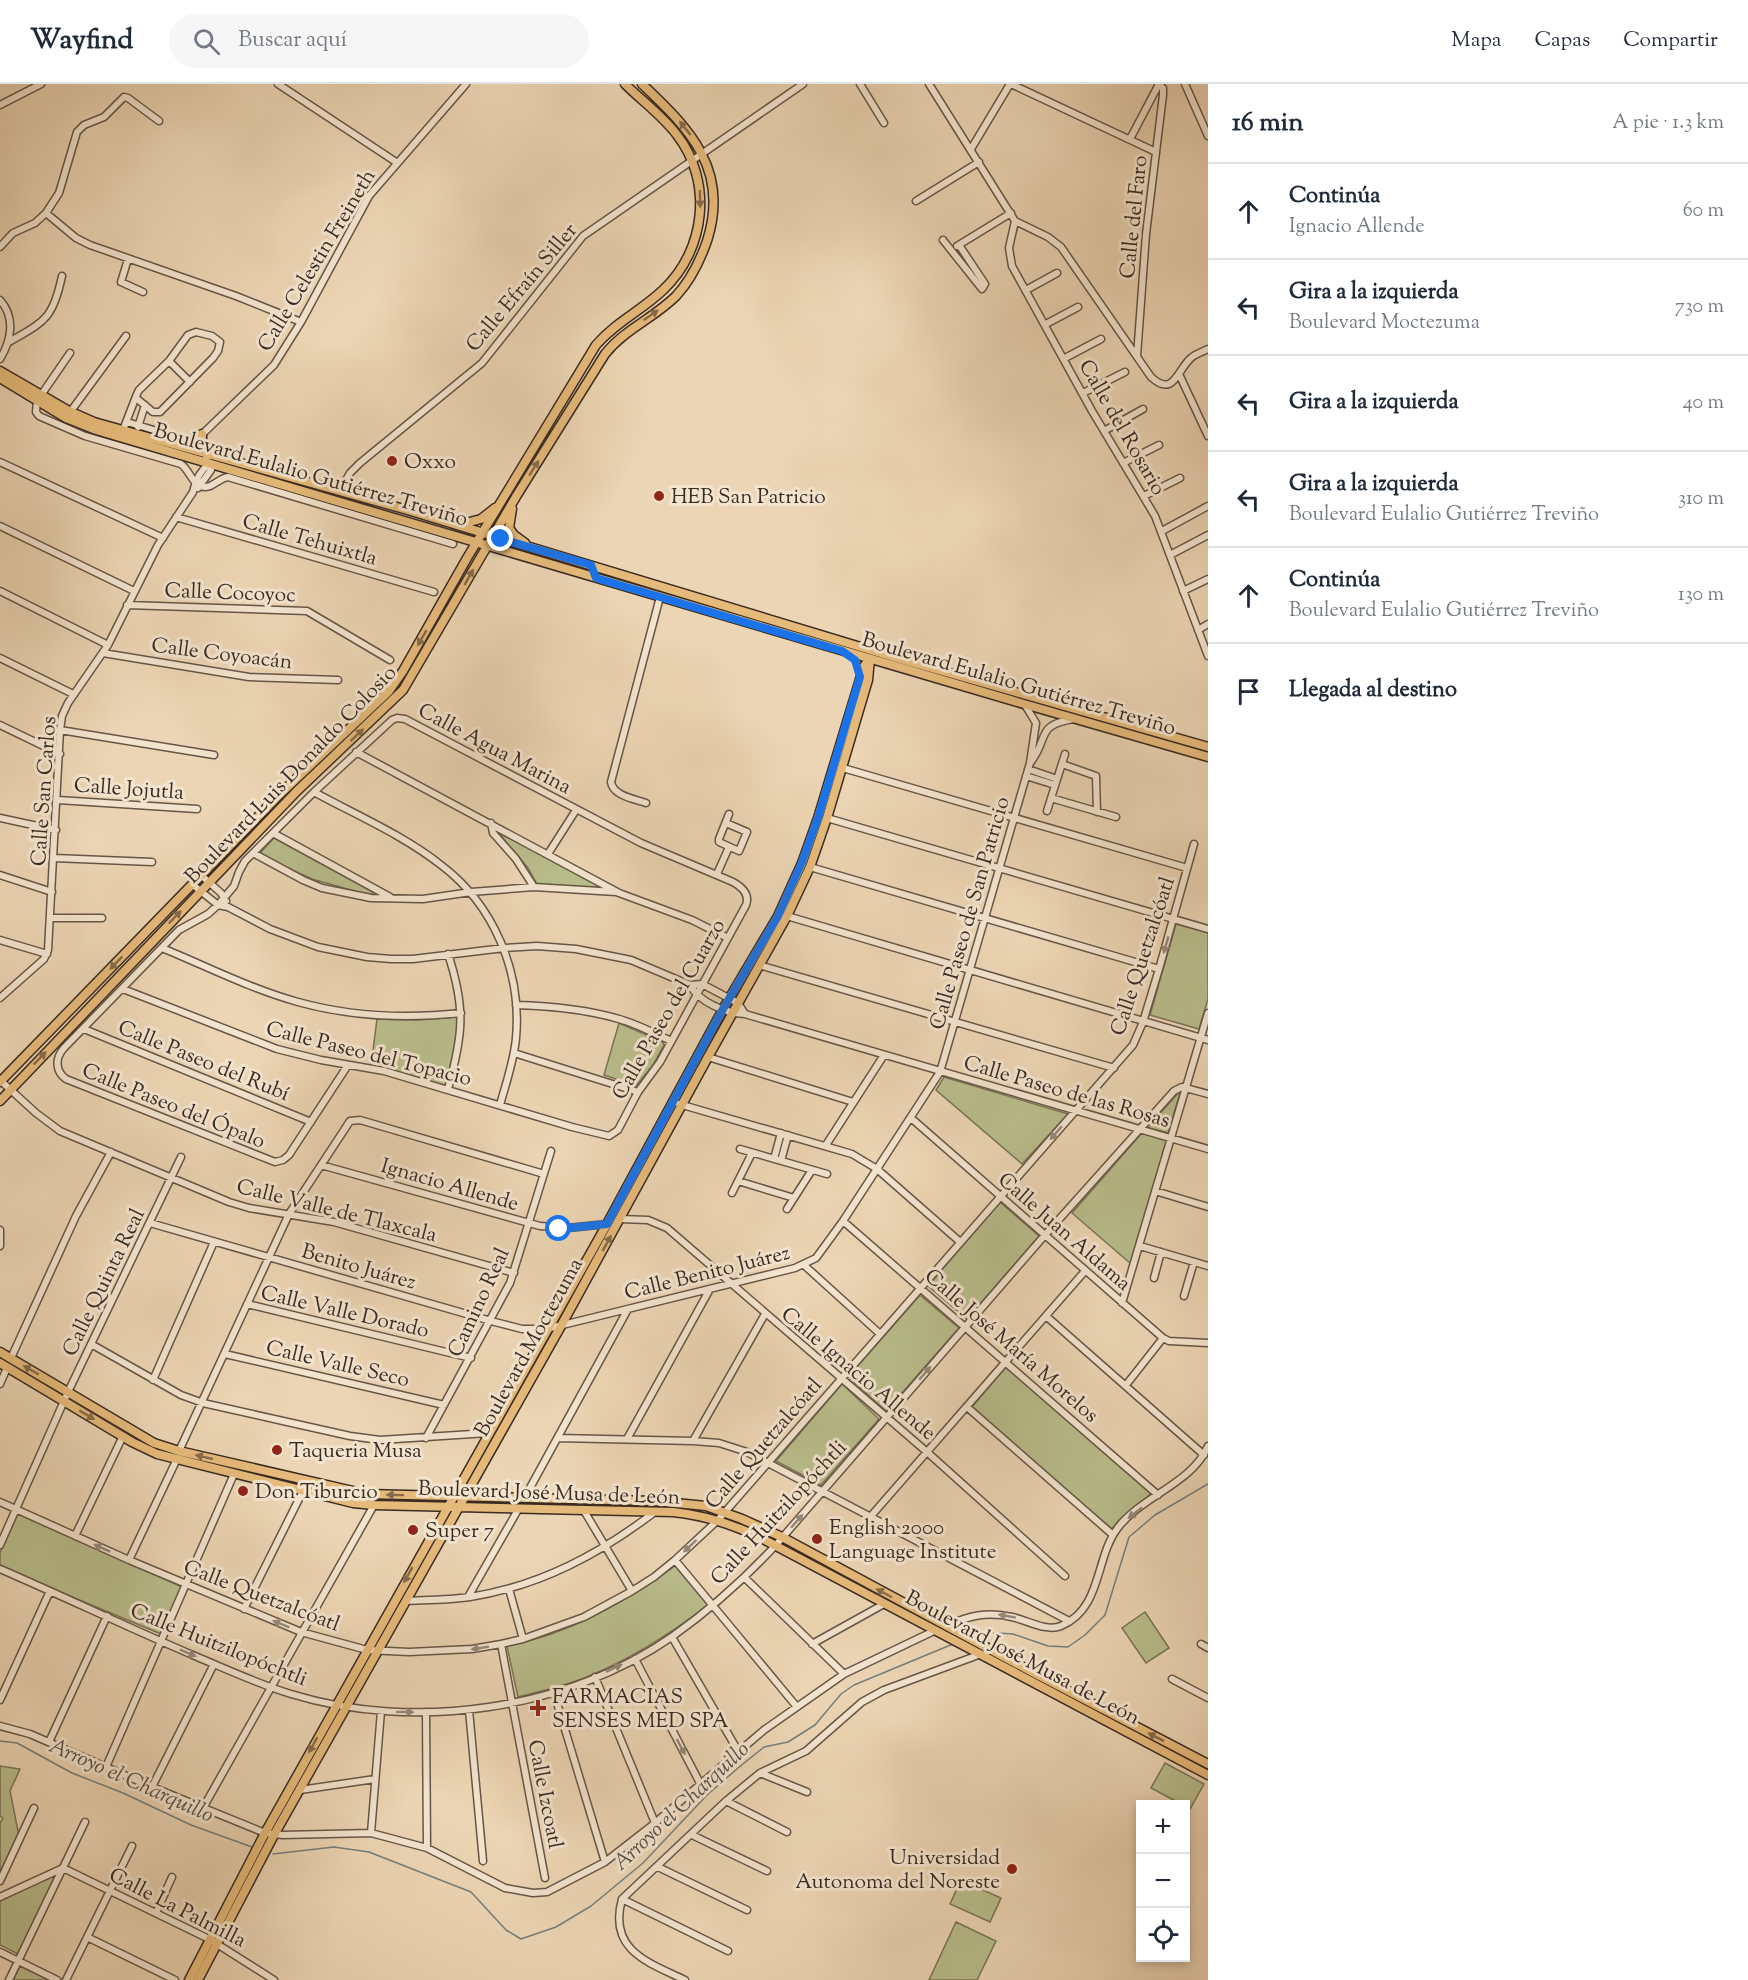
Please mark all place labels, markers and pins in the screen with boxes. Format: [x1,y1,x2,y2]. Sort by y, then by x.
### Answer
place label: Oxxo [404,448,456,478]
marker: Oxxo [385,454,399,468]
place label: HEB San Patricio [671,483,826,513]
marker: HEB San Patricio [652,489,666,503]
place label: Taqueria Musa [289,1437,422,1467]
marker: Taqueria Musa [270,1443,284,1457]
place label: Don Tiburcio [255,1478,378,1508]
marker: Don Tiburcio [236,1484,250,1498]
place label: English 2000 Language Institute [829,1514,997,1568]
place label: Super 7 [425,1517,494,1547]
marker: Super 7 [406,1523,420,1537]
marker: English 2000 Language Institute [810,1532,824,1546]
place label: FARMACIAS SENSES MED SPA [552,1683,729,1737]
marker: FARMACIAS SENSES MED SPA [529,1699,547,1717]
place label: Universidad Autonoma del Noreste [795,1844,1000,1898]
marker: Universidad Autonoma del Noreste [1005,1862,1019,1876]

